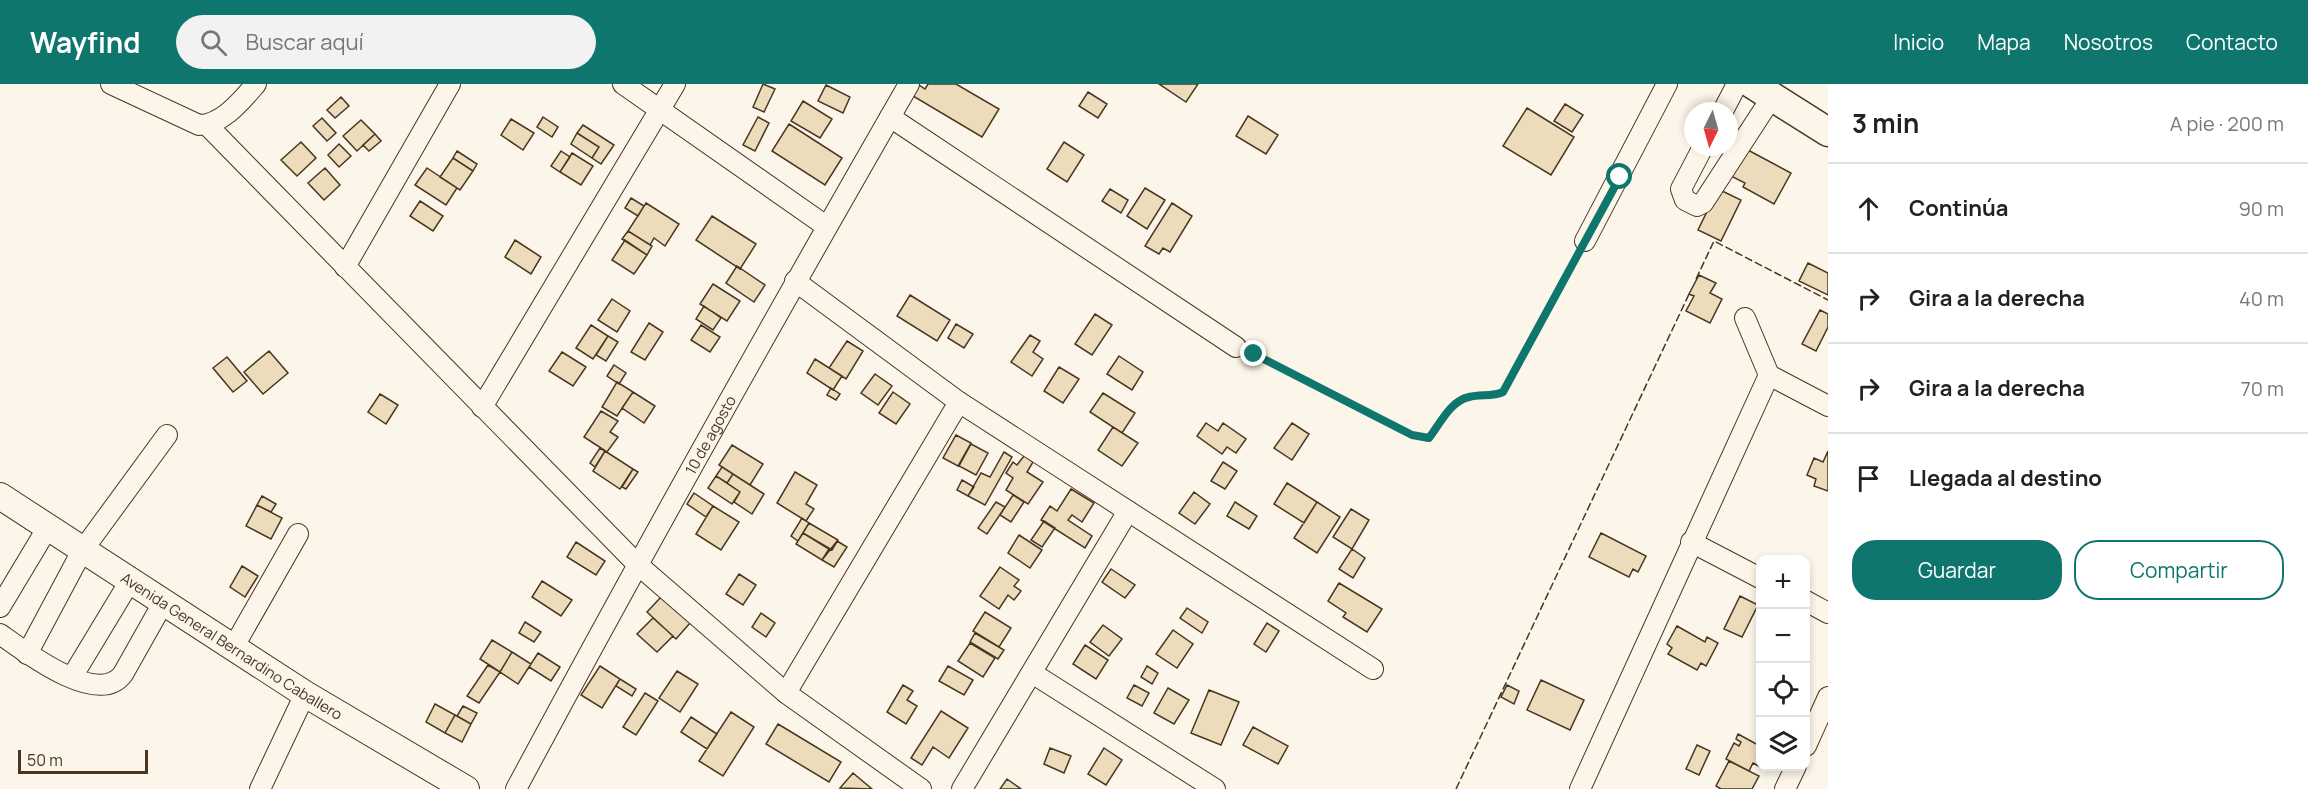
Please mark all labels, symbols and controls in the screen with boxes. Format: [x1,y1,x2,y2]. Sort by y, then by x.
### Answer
search box [176,15,596,69]
text: Wayfind [30,23,140,61]
icon: search [197,26,230,59]
text: Buscar aquí [245,27,364,57]
text: Inicio [1893,28,1944,56]
text: Mapa [1977,28,2031,56]
text: Nosotros [2064,28,2153,56]
text: Contacto [2186,28,2278,56]
north arrow [1684,102,1738,156]
text: 3 min [1852,105,1919,141]
text: A pie · 200 m [2170,110,2284,137]
route start [1606,163,1632,189]
icon: ahead [1852,192,1885,225]
text: Continúa [1909,193,2009,223]
text: 90 m [2238,195,2284,222]
icon: right [1852,282,1885,315]
text: Gira a la derecha [1909,283,2085,313]
text: 40 m [2239,285,2284,312]
route end [1240,340,1266,366]
icon: right [1852,372,1885,405]
text: Gira a la derecha [1909,373,2085,403]
text: 70 m [2241,375,2284,402]
street label: 10 de agosto [680,391,741,478]
icon: arrive [1852,462,1885,495]
text: Llegada al destino [1909,463,2102,493]
button: Guardar [1852,540,2062,600]
button: Compartir [2074,540,2284,600]
map controls [1756,555,1810,771]
button: + [1756,555,1810,609]
street label: Avenida General Bernardino Caballero [117,567,347,725]
button: − [1756,609,1810,663]
button: locate [1756,663,1810,717]
button: layers [1756,717,1810,771]
scale bar [18,747,148,774]
text: 50 m [27,749,63,771]

